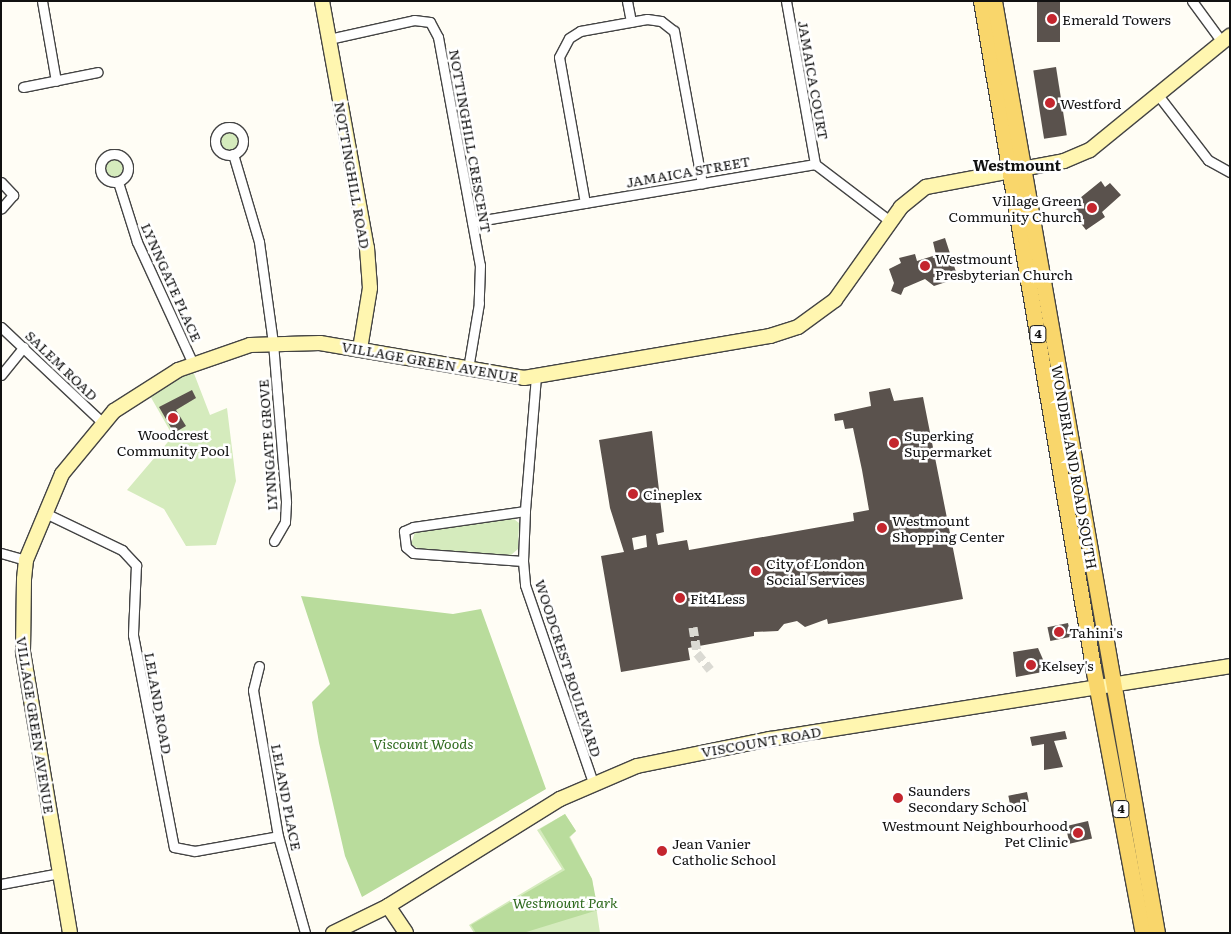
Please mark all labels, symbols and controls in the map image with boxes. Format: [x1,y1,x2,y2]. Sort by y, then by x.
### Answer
place label: Emerald Towers [1062,11,1171,27]
marker: Emerald Towers [1046,13,1058,25]
street label: JAMAICA COURT [795,19,833,141]
street label: NOTTINGHILL CRESCENT [447,48,495,234]
place label: Westford [1060,95,1121,111]
marker: Westford [1044,97,1056,109]
street label: NOTTINGHILL ROAD [332,100,374,250]
street label: JAMAICA STREET [624,152,752,190]
district label: Westmount [973,156,1061,174]
place label: Village Green Community Church [949,192,1082,224]
marker: Village Green Community Church [1086,202,1098,214]
street label: LYNNGATE PLACE [138,220,206,344]
place label: Westmount Presbyterian Church [935,250,1073,282]
marker: Westmount Presbyterian Church [919,260,931,272]
road number: 4 [1029,324,1047,344]
street label: SALEM ROAD [22,326,102,404]
street label: VILLAGE GREEN AVENUE [340,337,520,385]
street label: WONDERLAND ROAD SOUTH [1049,363,1101,571]
street label: LYNNGATE GROVE [254,379,280,511]
marker: Woodcrest Community Pool [167,412,179,424]
place label: Woodcrest Community Pool [117,426,229,458]
place label: Superking Supermarket [904,427,992,460]
marker: Superking Supermarket [888,437,900,449]
place label: Cineplex [643,486,702,502]
marker: Cineplex [627,488,639,500]
place label: Westmount Shopping Center [892,512,1004,544]
marker: Westmount Shopping Center [876,522,888,534]
place label: City of London Social Services [766,555,865,588]
marker: City of London Social Services [750,565,762,577]
street label: WOODCREST BOULEVARD [532,577,606,759]
place label: Fit4Less [690,590,745,606]
marker: Fit4Less [674,592,686,604]
place label: Tahini's [1069,624,1123,640]
marker: Tahini's [1053,626,1065,638]
street label: VILLAGE GREEN AVENUE [14,635,58,815]
street label: LELAND ROAD [142,651,176,755]
place label: Kelsey's [1041,657,1094,673]
marker: Kelsey's [1025,659,1037,671]
street label: VISCOUNT ROAD [700,722,822,760]
park label: Viscount Woods [373,735,473,751]
street label: LELAND PLACE [268,742,306,852]
place label: Saunders Secondary School [908,782,1027,814]
marker: Saunders Secondary School [892,792,904,804]
road number: 4 [1112,800,1130,819]
place label: Westmount Neighbourhood Pet Clinic [882,817,1068,850]
marker: Westmount Neighbourhood Pet Clinic [1072,827,1084,839]
place label: Jean Vanier Catholic School [672,835,776,868]
marker: Jean Vanier Catholic School [656,845,668,857]
park label: Westmount Park [512,894,618,910]

